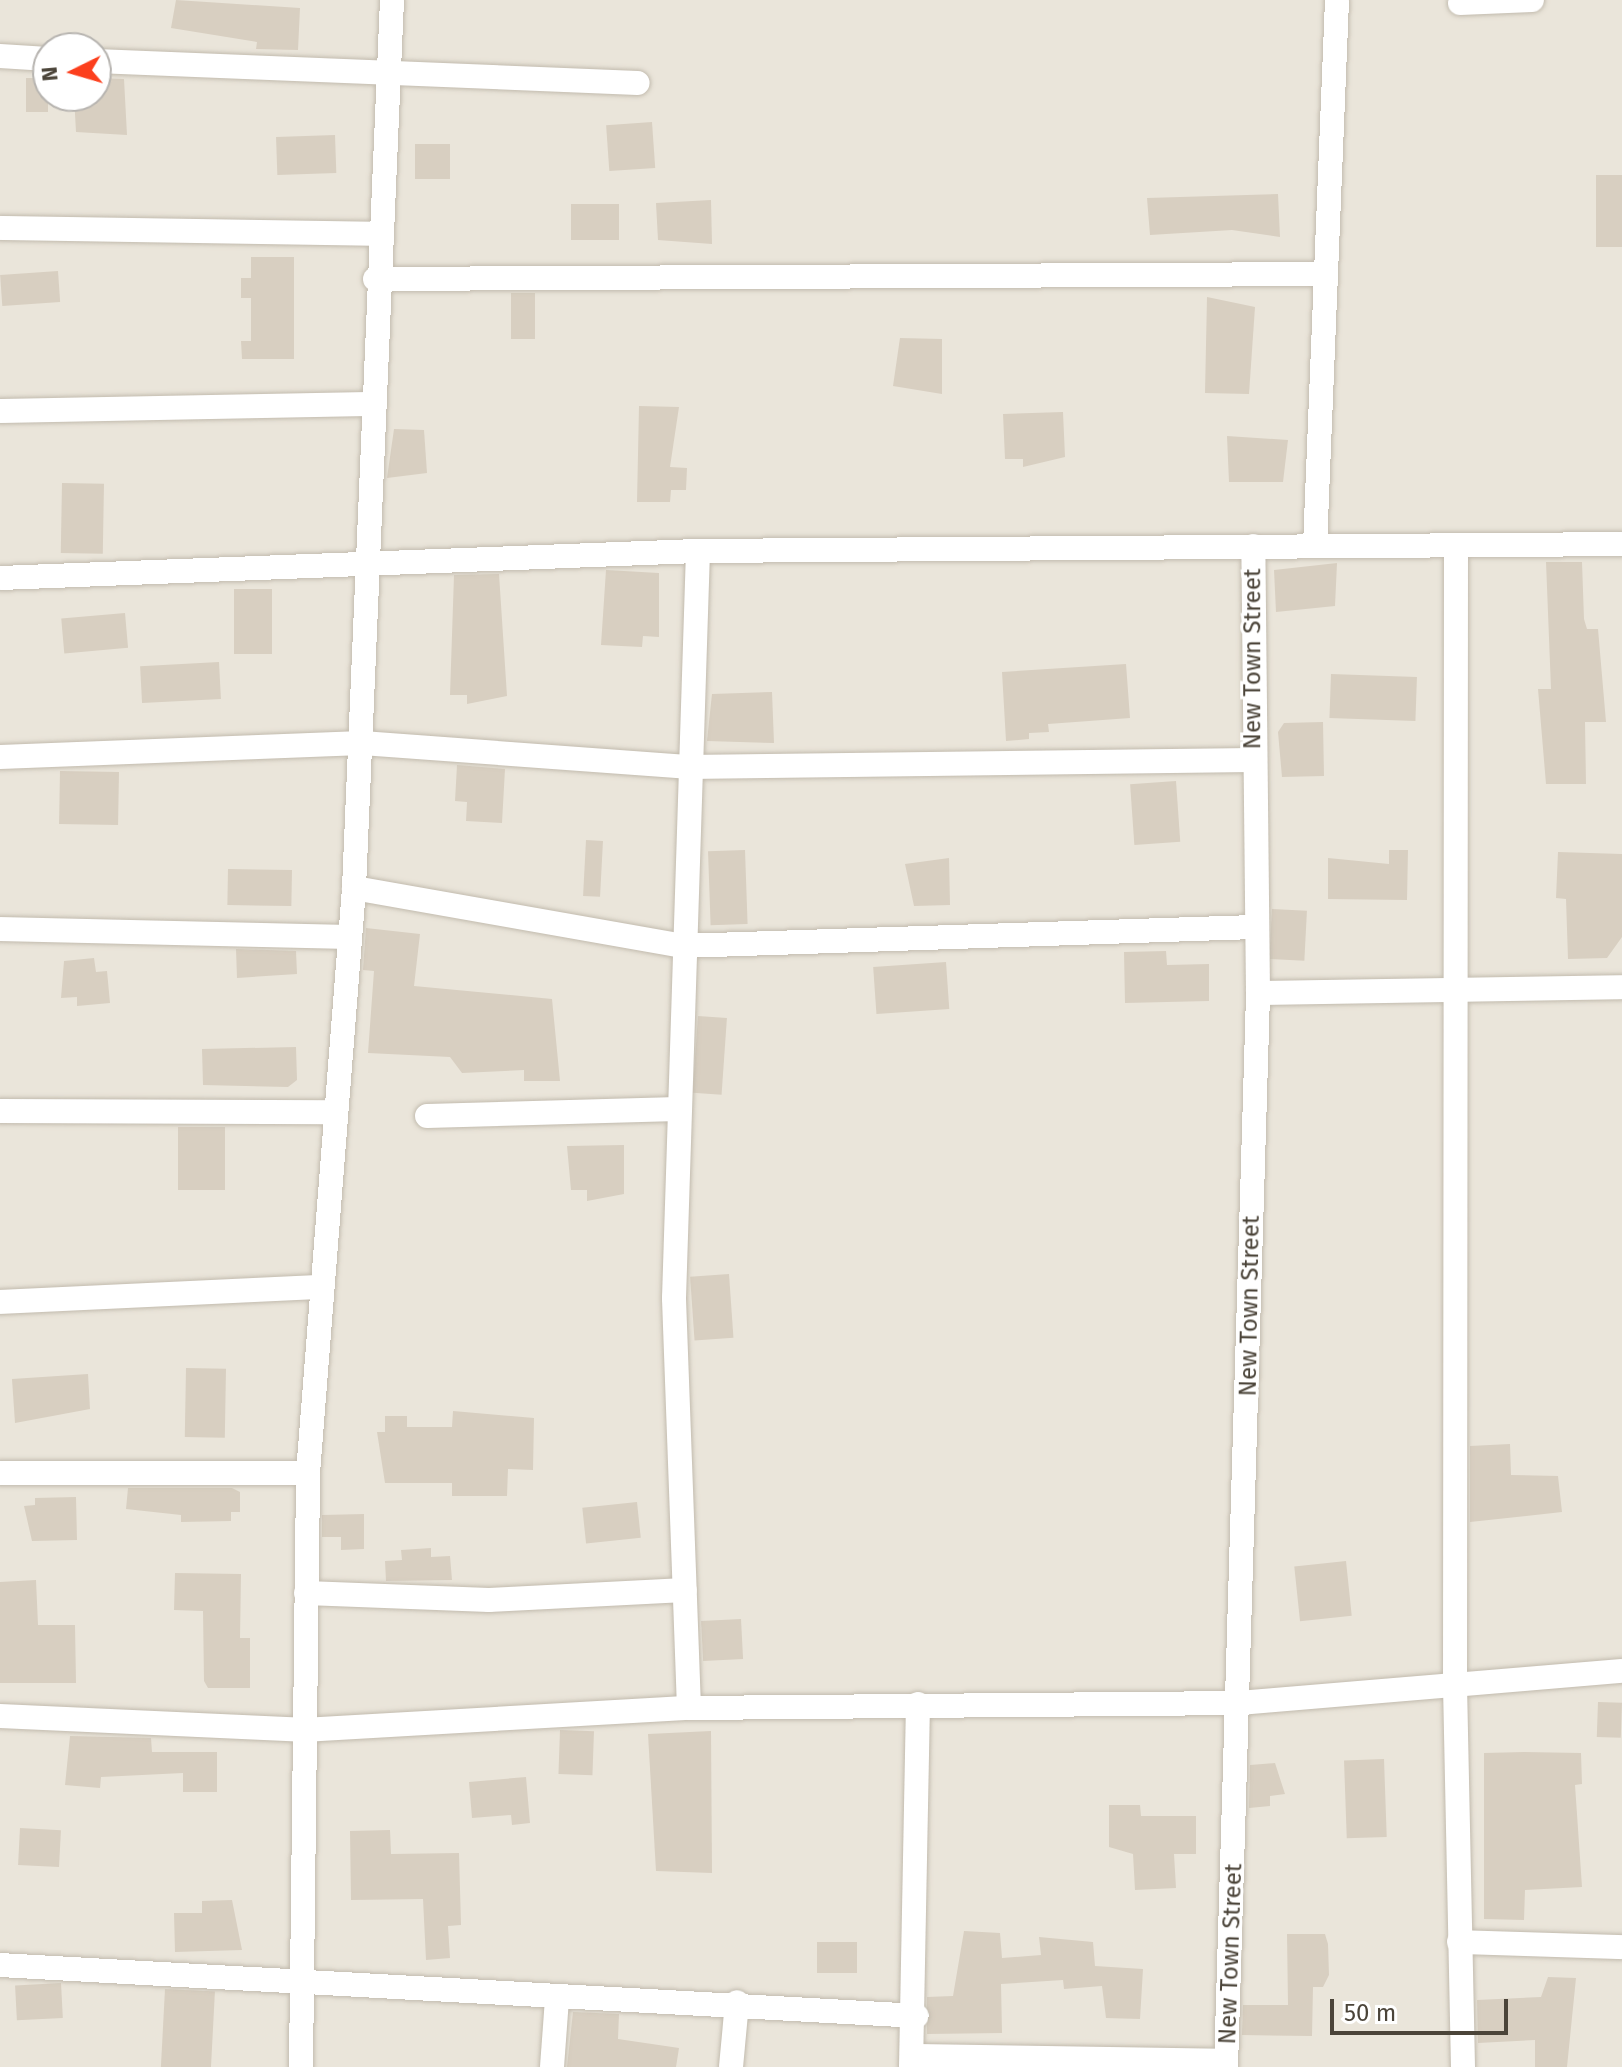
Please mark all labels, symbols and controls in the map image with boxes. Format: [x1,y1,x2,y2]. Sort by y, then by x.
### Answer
north arrow [32,32,112,112]
text: N [36,66,64,82]
street label: New Town Street [1239,569,1267,749]
street label: New Town Street [1234,1215,1266,1397]
street label: New Town Street [1213,1863,1249,2045]
scale bar [1334,1983,1512,2033]
text: 50 m [1344,1999,1396,2027]

